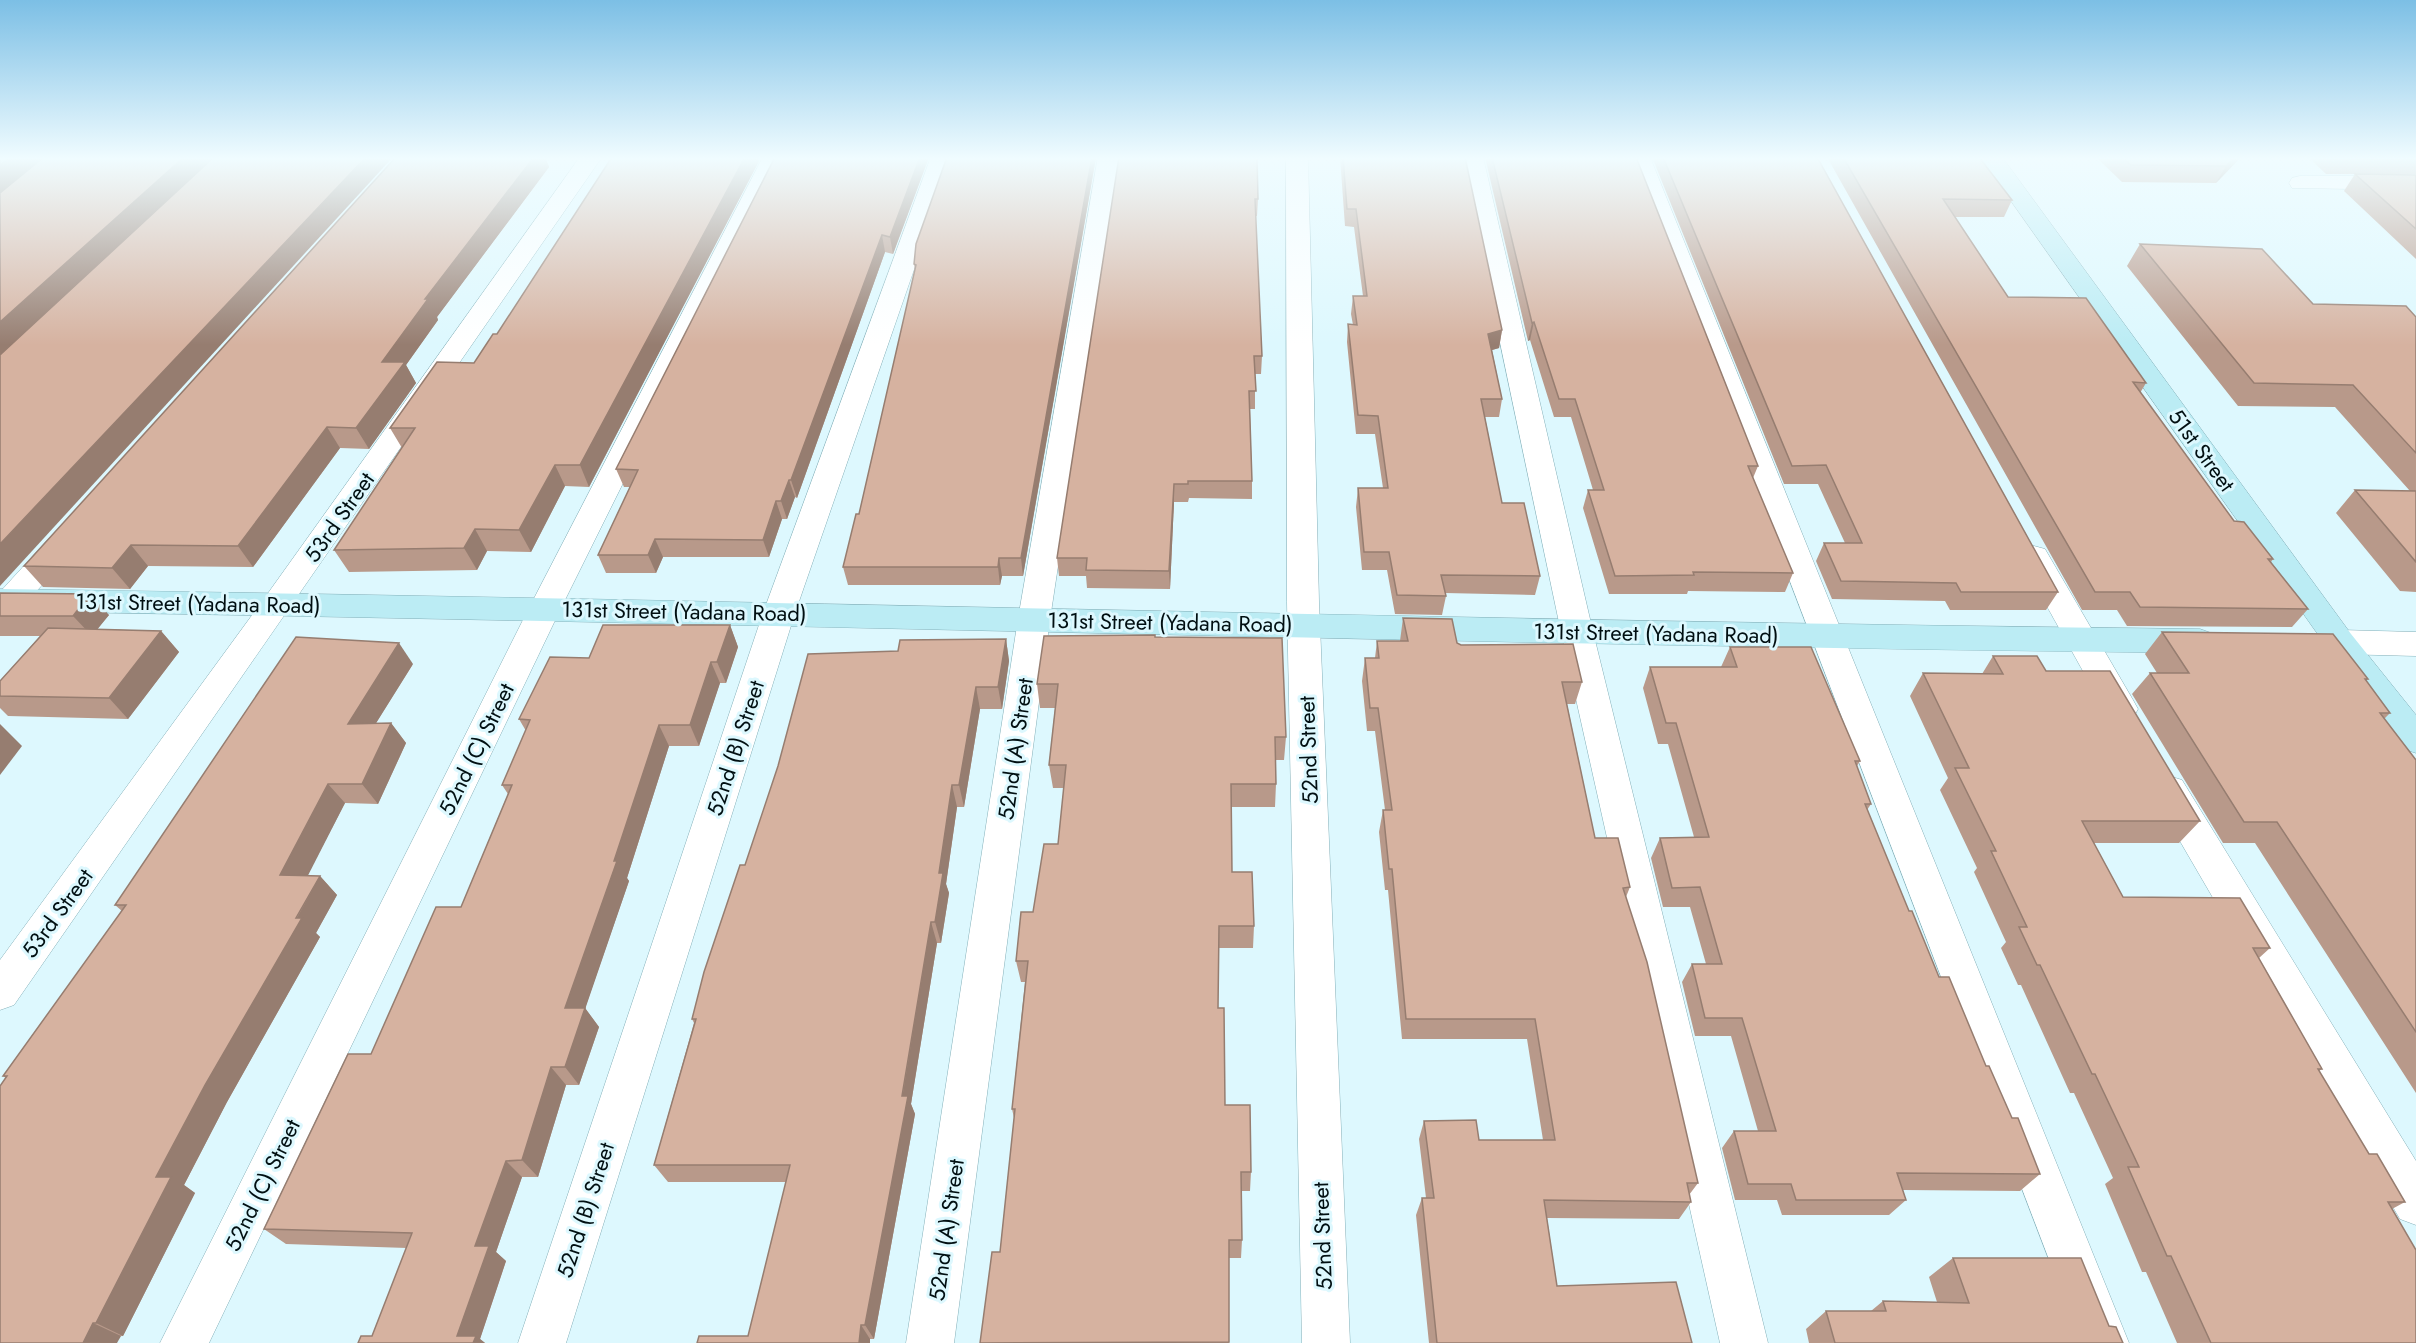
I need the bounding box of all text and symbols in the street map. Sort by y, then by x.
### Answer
street label: 51st Street [2161,402,2243,499]
street label: 53rd Street [296,465,382,569]
street label: 131st Street (Yadana Road) [75,585,321,621]
street label: 131st Street (Yadana Road) [561,593,807,629]
street label: 131st Street (Yadana Road) [1047,604,1293,640]
street label: 131st Street (Yadana Road) [1533,615,1779,651]
street label: 52nd (A) Street [989,675,1041,822]
street label: 52nd (B) Street [698,676,772,820]
street label: 52nd (C) Street [430,677,522,820]
street label: 52nd Street [1290,695,1326,805]
street label: 53rd Street [14,861,101,964]
street label: 52nd (C) Street [216,1113,308,1256]
street label: 52nd (B) Street [548,1138,622,1282]
street label: 52nd (A) Street [920,1156,972,1303]
street label: 52nd Street [1304,1181,1340,1291]

